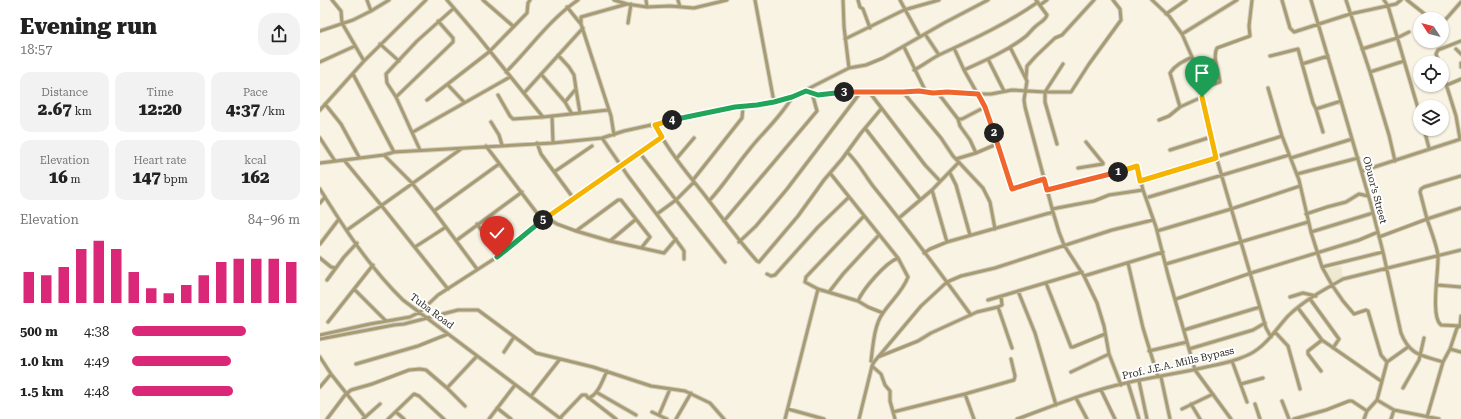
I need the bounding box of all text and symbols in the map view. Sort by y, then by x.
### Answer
north arrow [1413,12,1449,48]
map controls [1413,12,1449,136]
button: share [258,13,300,55]
text: Evening run [20,14,157,39]
text: 18:57 [20,42,52,57]
pin [1185,56,1219,97]
button: locate [1413,56,1449,92]
icon: arrive [1191,62,1213,84]
pin: 3 [834,82,854,102]
text: 3 [841,85,847,98]
text: Distance [41,86,88,99]
text: Time [147,86,173,99]
text: Pace [243,86,268,99]
text: 2.67 [38,99,72,119]
text: 12:20 [138,99,182,119]
text: 4:37 [226,99,260,119]
button: layers [1413,100,1449,136]
text: km [72,105,92,118]
text: /km [260,105,285,118]
pin: 4 [662,110,682,130]
text: 4 [669,113,675,126]
pin: 2 [984,123,1004,143]
text: 2 [991,126,997,139]
text: Elevation [40,154,90,167]
text: Heart rate [134,154,186,167]
text: kcal [244,154,266,167]
street label: Obuor’s Street [1361,155,1389,225]
pin: 1 [1108,162,1128,182]
text: 1 [1115,165,1121,178]
text: 16 [49,167,68,187]
text: 147 [132,167,161,187]
text: 162 [241,167,270,187]
text: m [68,173,81,186]
text: bpm [161,173,188,186]
pin: 5 [533,210,553,230]
text: Elevation [20,212,79,227]
text: 84–96 m [248,212,300,227]
text: 5 [540,213,546,226]
pin [480,216,514,257]
icon: check [486,222,508,244]
street label: Tuba Road [408,291,456,331]
text: 500 m [20,324,58,339]
text: 4:38 [84,324,109,339]
street label: Prof. J.E.A. Mills Bypass [1121,345,1235,381]
text: 1.0 km [20,354,63,369]
text: 4:49 [84,354,109,369]
text: 1.5 km [20,384,63,399]
text: 4:48 [84,384,109,399]

